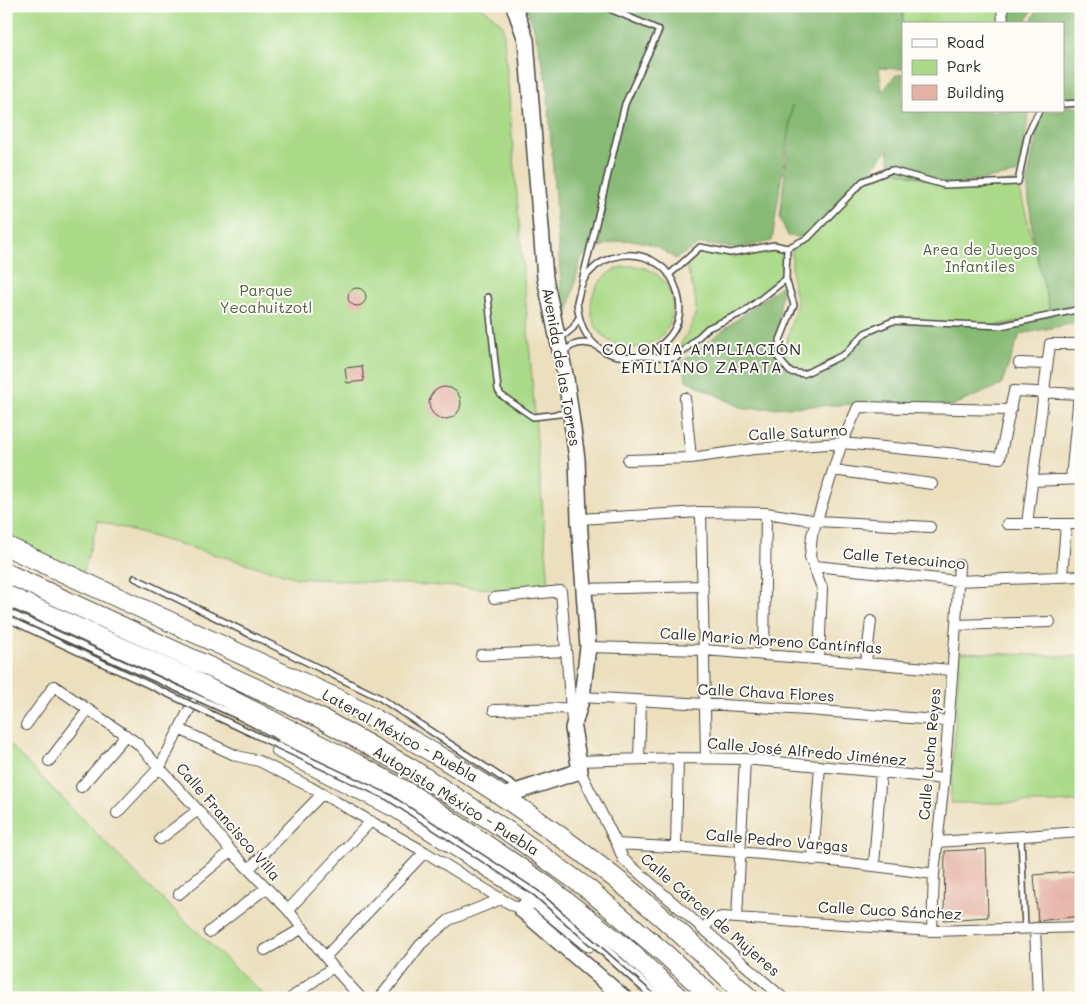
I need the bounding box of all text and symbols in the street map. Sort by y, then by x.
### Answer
legend [902,22,1064,112]
text: Road [947,32,984,52]
text: Park [947,56,981,76]
text: Building [947,82,1004,102]
park label: Area de Juegos Infantiles [922,239,1038,276]
park label: Parque Yecahuitzotl [220,280,312,317]
street label: Avenida de las Torres [538,286,586,448]
district label: COLONIA AMPLIACIÓN EMILIANO ZAPATA [602,338,802,377]
street label: Calle Saturno [748,419,848,445]
street label: Calle Tetecuinco [842,543,966,573]
street label: Calle Mario Moreno Cantínflas [659,622,883,658]
street label: Calle Chava Flores [697,678,835,706]
street label: Lateral México - Puebla [319,684,482,786]
street label: Calle Lucha Reyes [913,687,945,821]
street label: Calle José Alfredo Jiménez [707,732,908,770]
street label: Autopista México - Puebla [370,741,543,860]
street label: Calle Francisco Villa [172,758,285,884]
street label: Calle Pedro Vargas [705,824,849,856]
street label: Calle Cárcel de Mujeres [637,848,784,980]
street label: Calle Cuco Sánchez [818,896,963,924]

